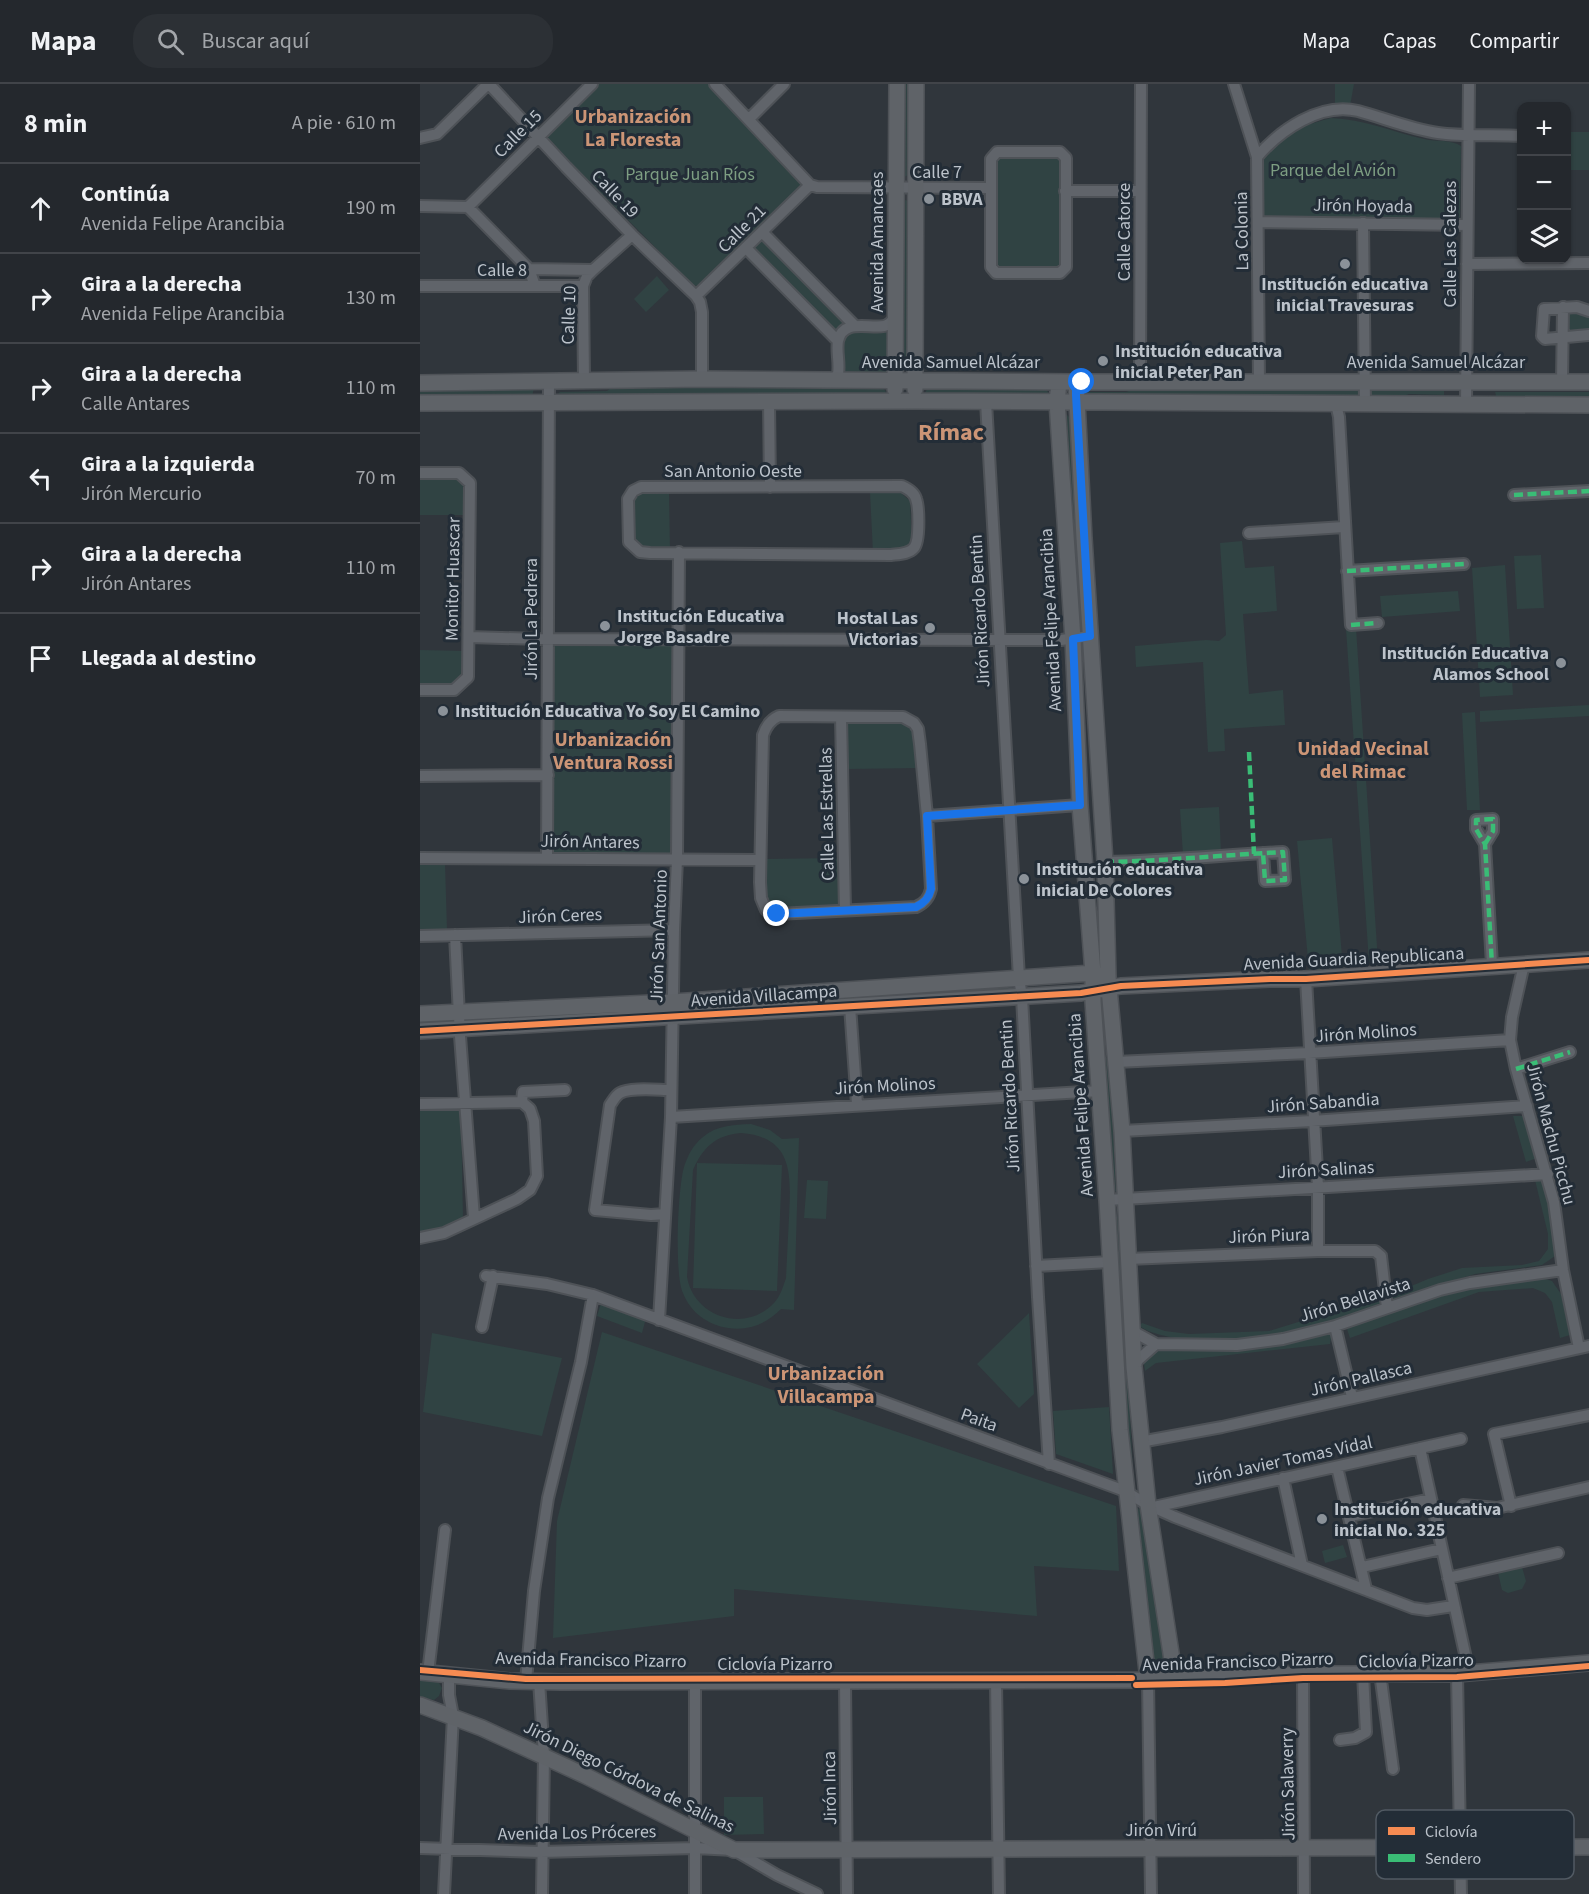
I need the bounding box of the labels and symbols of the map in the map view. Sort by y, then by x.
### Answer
district label: Urbanización La Floresta [575,103,691,154]
street label: Calle 15 [488,104,548,164]
park label: Parque del Avión [1270,158,1396,183]
street label: Calle 7 [912,160,962,185]
park label: Parque Juan Ríos [625,162,755,187]
street label: Calle 19 [586,164,645,224]
street label: Avenida Amancaes [865,171,890,313]
street label: Calle Las Calezas [1438,181,1463,307]
street label: Calle Catorce [1112,183,1137,281]
place label: BBVA [941,187,983,212]
street label: La Colonia [1229,191,1255,271]
marker: BBVA [922,192,936,206]
street label: Jirón Hoyada [1313,193,1413,219]
street label: Calle 21 [712,199,772,259]
marker: Institución educativa inicial Travesuras [1338,257,1352,271]
street label: Calle 8 [477,258,527,283]
place label: Institución educativa inicial Travesuras [1261,272,1429,318]
street label: Calle 10 [555,285,583,345]
place label: Institución educativa inicial Peter Pan [1115,339,1282,385]
street label: Avenida Samuel Alcázar [862,350,1041,375]
street label: Avenida Samuel Alcázar [1347,350,1526,375]
marker: Institución educativa inicial Peter Pan [1096,354,1110,368]
route start [1068,368,1094,394]
district label: Rímac [918,415,984,450]
street label: San Antonio Oeste [664,459,802,484]
street label: Monitor Huascar [439,516,467,641]
street label: Avenida Felipe Arancibia [1034,528,1068,712]
street label: Jirón Ricardo Bentin [964,534,996,688]
street label: Jirón La Pedrera [519,558,544,680]
place label: Institución Educativa Jorge Basadre [617,604,785,650]
place label: Hostal Las Victorias [837,606,918,652]
marker: Institución Educativa Jorge Basadre [598,619,612,633]
marker: Hostal Las Victorias [923,621,937,635]
place label: Institución Educativa Alamos School [1381,641,1549,687]
marker: Institución Educativa Alamos School [1554,656,1568,670]
place label: Institución Educativa Yo Soy El Camino [455,699,760,724]
marker: Institución Educativa Yo Soy El Camino [436,704,450,718]
district label: Urbanización Ventura Rossi [552,726,673,777]
district label: Unidad Vecinal del Rimac [1297,735,1429,786]
street label: Calle Las Estrellas [813,747,841,881]
street label: Jirón Antares [540,829,640,855]
place label: Institución educativa inicial De Colores [1036,857,1203,903]
street label: Jirón San Antonio [644,869,674,1003]
marker: Institución educativa inicial De Colores [1017,872,1031,886]
route end [763,900,789,926]
street label: Jirón Ceres [518,902,602,930]
street label: Avenida Guardia Republicana [1243,941,1465,977]
street label: Avenida Villacampa [690,978,838,1014]
street label: Avenida Felipe Arancibia [1062,1013,1100,1197]
street label: Jirón Molinos [1315,1017,1417,1049]
street label: Jirón Ricardo Bentin [994,1019,1026,1173]
street label: Jirón Machu Picchu [1520,1060,1582,1208]
street label: Jirón Molinos [834,1071,936,1101]
street label: Jirón Sabandia [1266,1087,1380,1119]
street label: Jirón Salinas [1277,1155,1375,1185]
street label: Jirón Piura [1228,1222,1310,1250]
street label: Jirón Bellavista [1296,1271,1414,1329]
street label: Jirón Pallasca [1308,1355,1414,1403]
district label: Urbanización Villacampa [768,1360,884,1411]
street label: Paita [957,1402,1001,1438]
street label: Jirón Javier Tomas Vidal [1191,1430,1375,1492]
place label: Institución educativa inicial No. 325 [1334,1497,1501,1543]
marker: Institución educativa inicial No. 325 [1315,1512,1329,1526]
street label: Avenida Francisco Pizarro [495,1646,687,1674]
street label: Avenida Francisco Pizarro [1142,1646,1334,1678]
street label: Ciclovía Pizarro [1358,1647,1474,1675]
street label: Ciclovía Pizarro [717,1652,833,1677]
street label: Jirón Diego Córdova de Salinas [519,1715,739,1839]
street label: Jirón Salaverry [1275,1727,1301,1841]
street label: Jirón Inca [817,1751,843,1825]
legend [1376,1810,1574,1879]
street label: Jirón Virú [1125,1818,1197,1843]
street label: Avenida Los Próceres [498,1819,656,1847]
text: Ciclovía [1425,1821,1478,1843]
text: Sendero [1425,1848,1481,1870]

